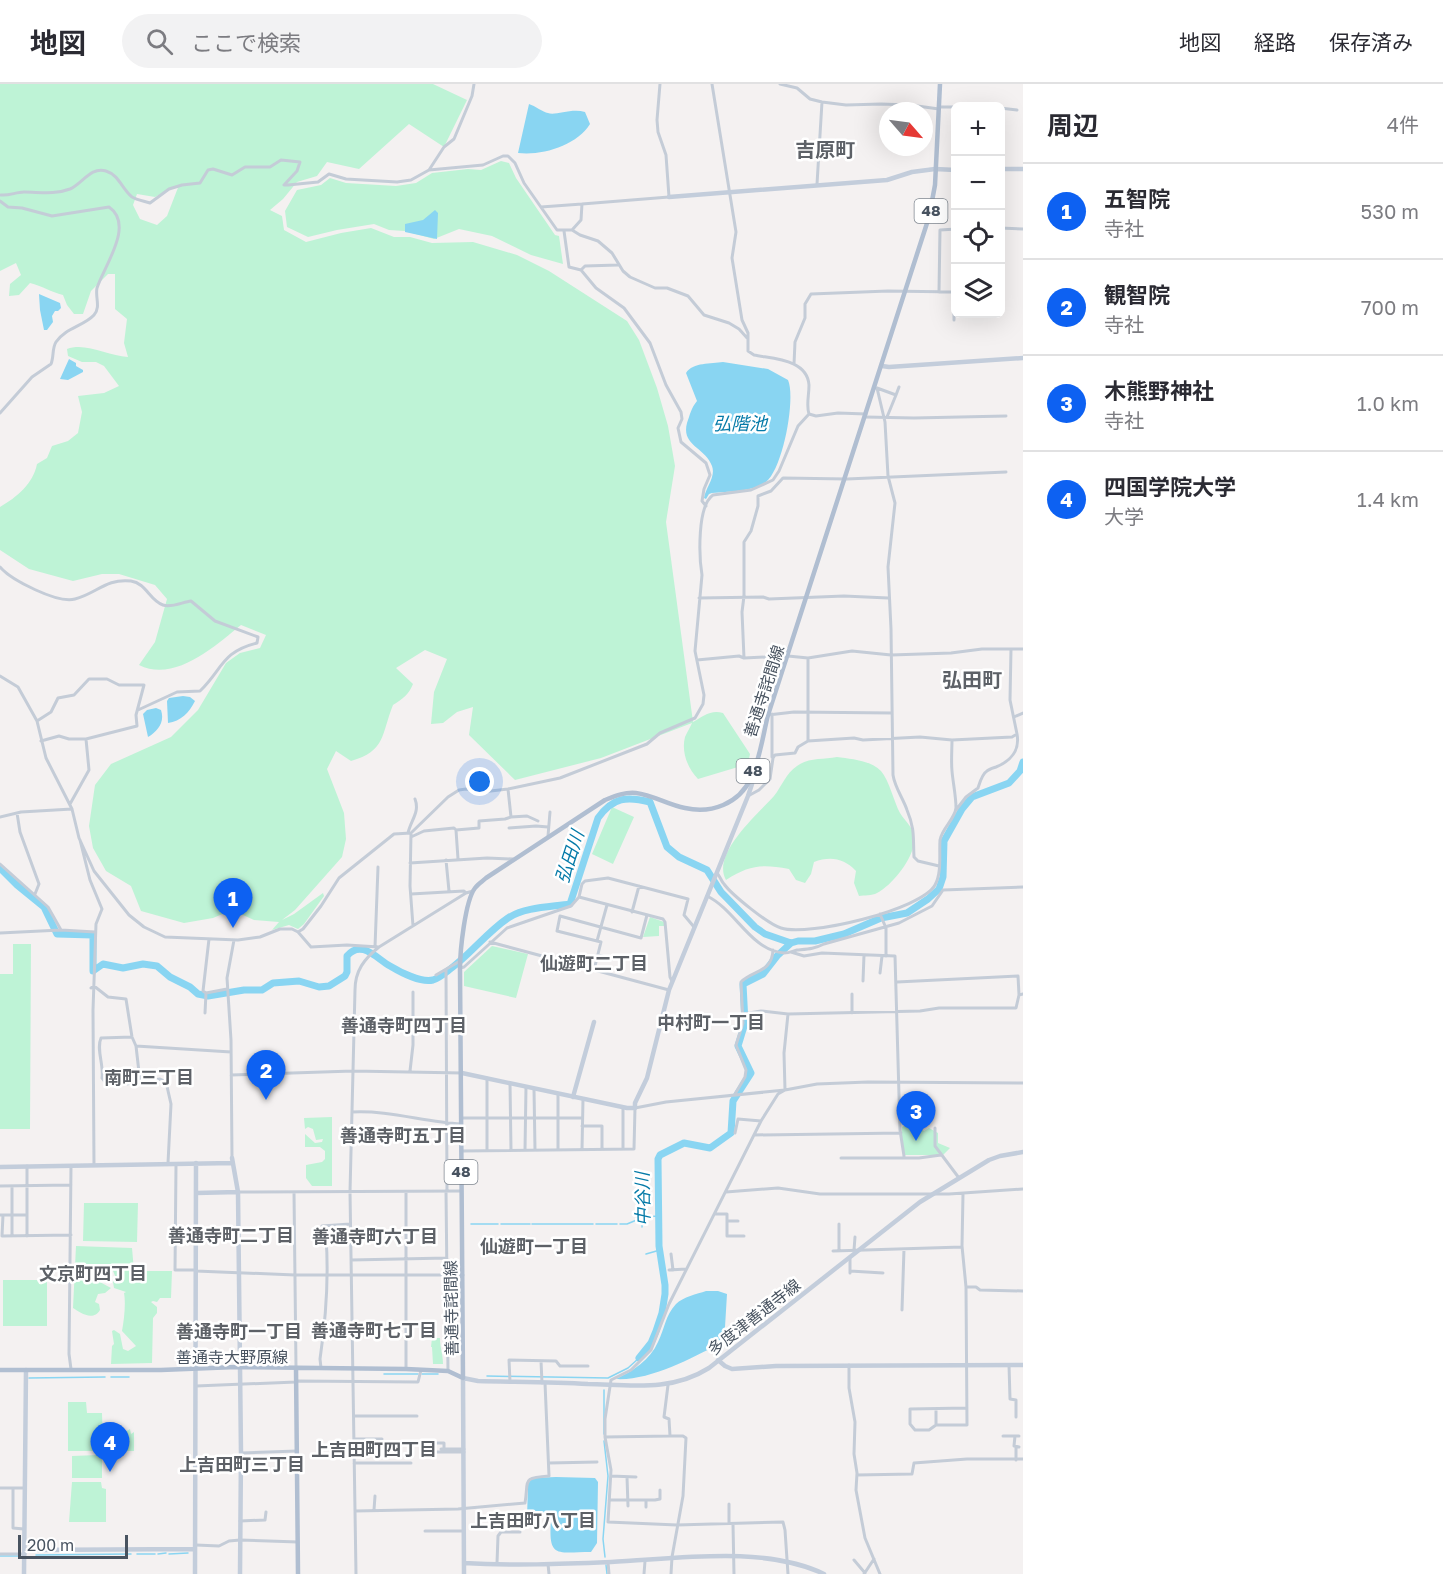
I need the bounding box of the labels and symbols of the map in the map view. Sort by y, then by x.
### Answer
north arrow [879,102,933,156]
district label: 吉原町 [795,137,855,161]
road number: 48 [914,199,948,223]
water label: 弘階池 [713,412,769,434]
street label: 善通寺詫間線 [740,642,788,740]
district label: 弘田町 [942,667,1002,691]
road number: 48 [736,759,770,783]
your location [465,767,494,796]
water label: 弘田川 [550,826,588,886]
pin: 1 [214,878,252,928]
district label: 仙遊町二丁目 [540,952,648,974]
district label: 中村町一丁目 [657,1011,765,1033]
district label: 善通寺町四丁目 [341,1014,467,1036]
pin: 2 [246,1050,286,1100]
district label: 南町三丁目 [104,1066,194,1088]
pin: 3 [896,1092,936,1141]
district label: 善通寺町五丁目 [340,1124,466,1146]
road number: 48 [444,1160,478,1184]
water label: 中谷川 [630,1170,653,1226]
district label: 善通寺町二丁目 [168,1224,294,1246]
district label: 善通寺町六丁目 [312,1225,438,1247]
district label: 仙遊町一丁目 [480,1235,588,1257]
street label: 善通寺詫間線 [440,1260,462,1356]
district label: 文京町四丁目 [39,1262,147,1284]
street label: 多度津善通寺線 [704,1275,804,1359]
district label: 善通寺町七丁目 [311,1319,437,1341]
district label: 善通寺町一丁目 [176,1320,302,1342]
street label: 善通寺大野原線 [176,1347,288,1367]
pin: 4 [90,1422,130,1472]
district label: 上吉田町四丁目 [311,1438,437,1460]
district label: 上吉田町三丁目 [179,1453,305,1475]
district label: 上吉田町八丁目 [470,1509,596,1531]
scale bar [18,1532,128,1560]

